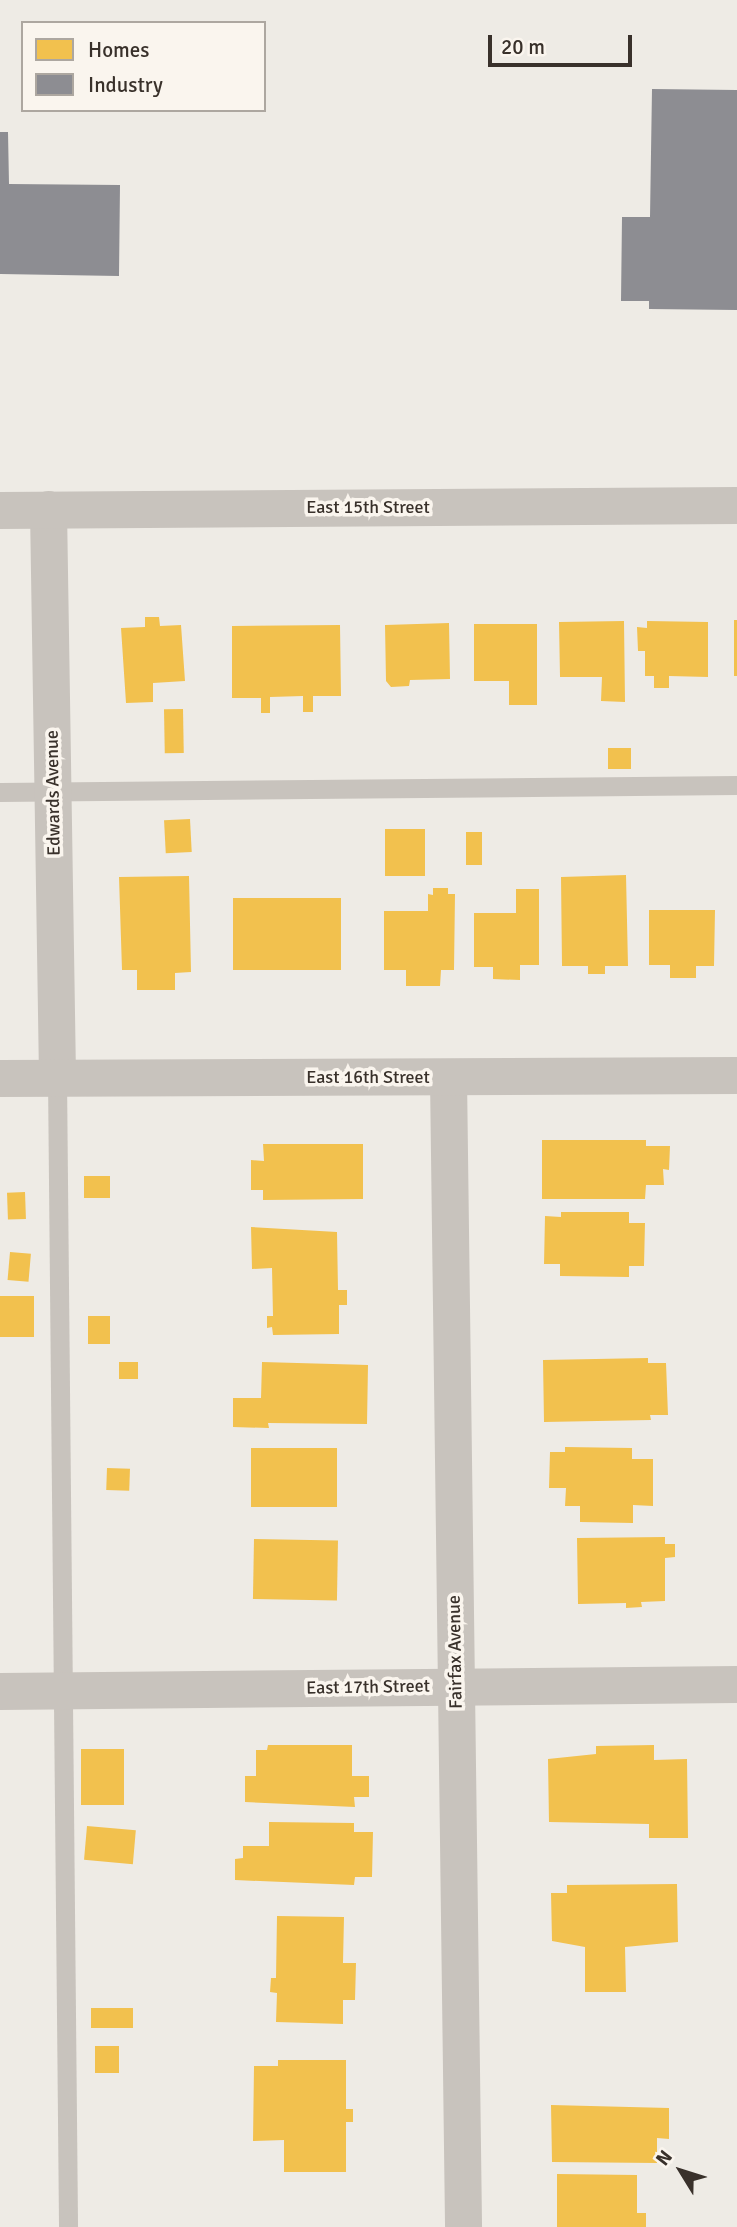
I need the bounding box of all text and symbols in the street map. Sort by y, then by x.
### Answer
legend [21,21,266,112]
scale bar [492,21,636,65]
text: 20 m [501,34,545,60]
text: Homes [88,37,150,63]
text: Industry [88,72,163,98]
street label: East 15th Street [306,496,430,518]
street label: Edwards Avenue [41,730,65,856]
street label: East 16th Street [306,1066,430,1088]
street label: Fairfax Avenue [443,1595,467,1709]
street label: East 17th Street [306,1675,430,1699]
north arrow [646,2136,716,2206]
text: N [651,2145,678,2171]

